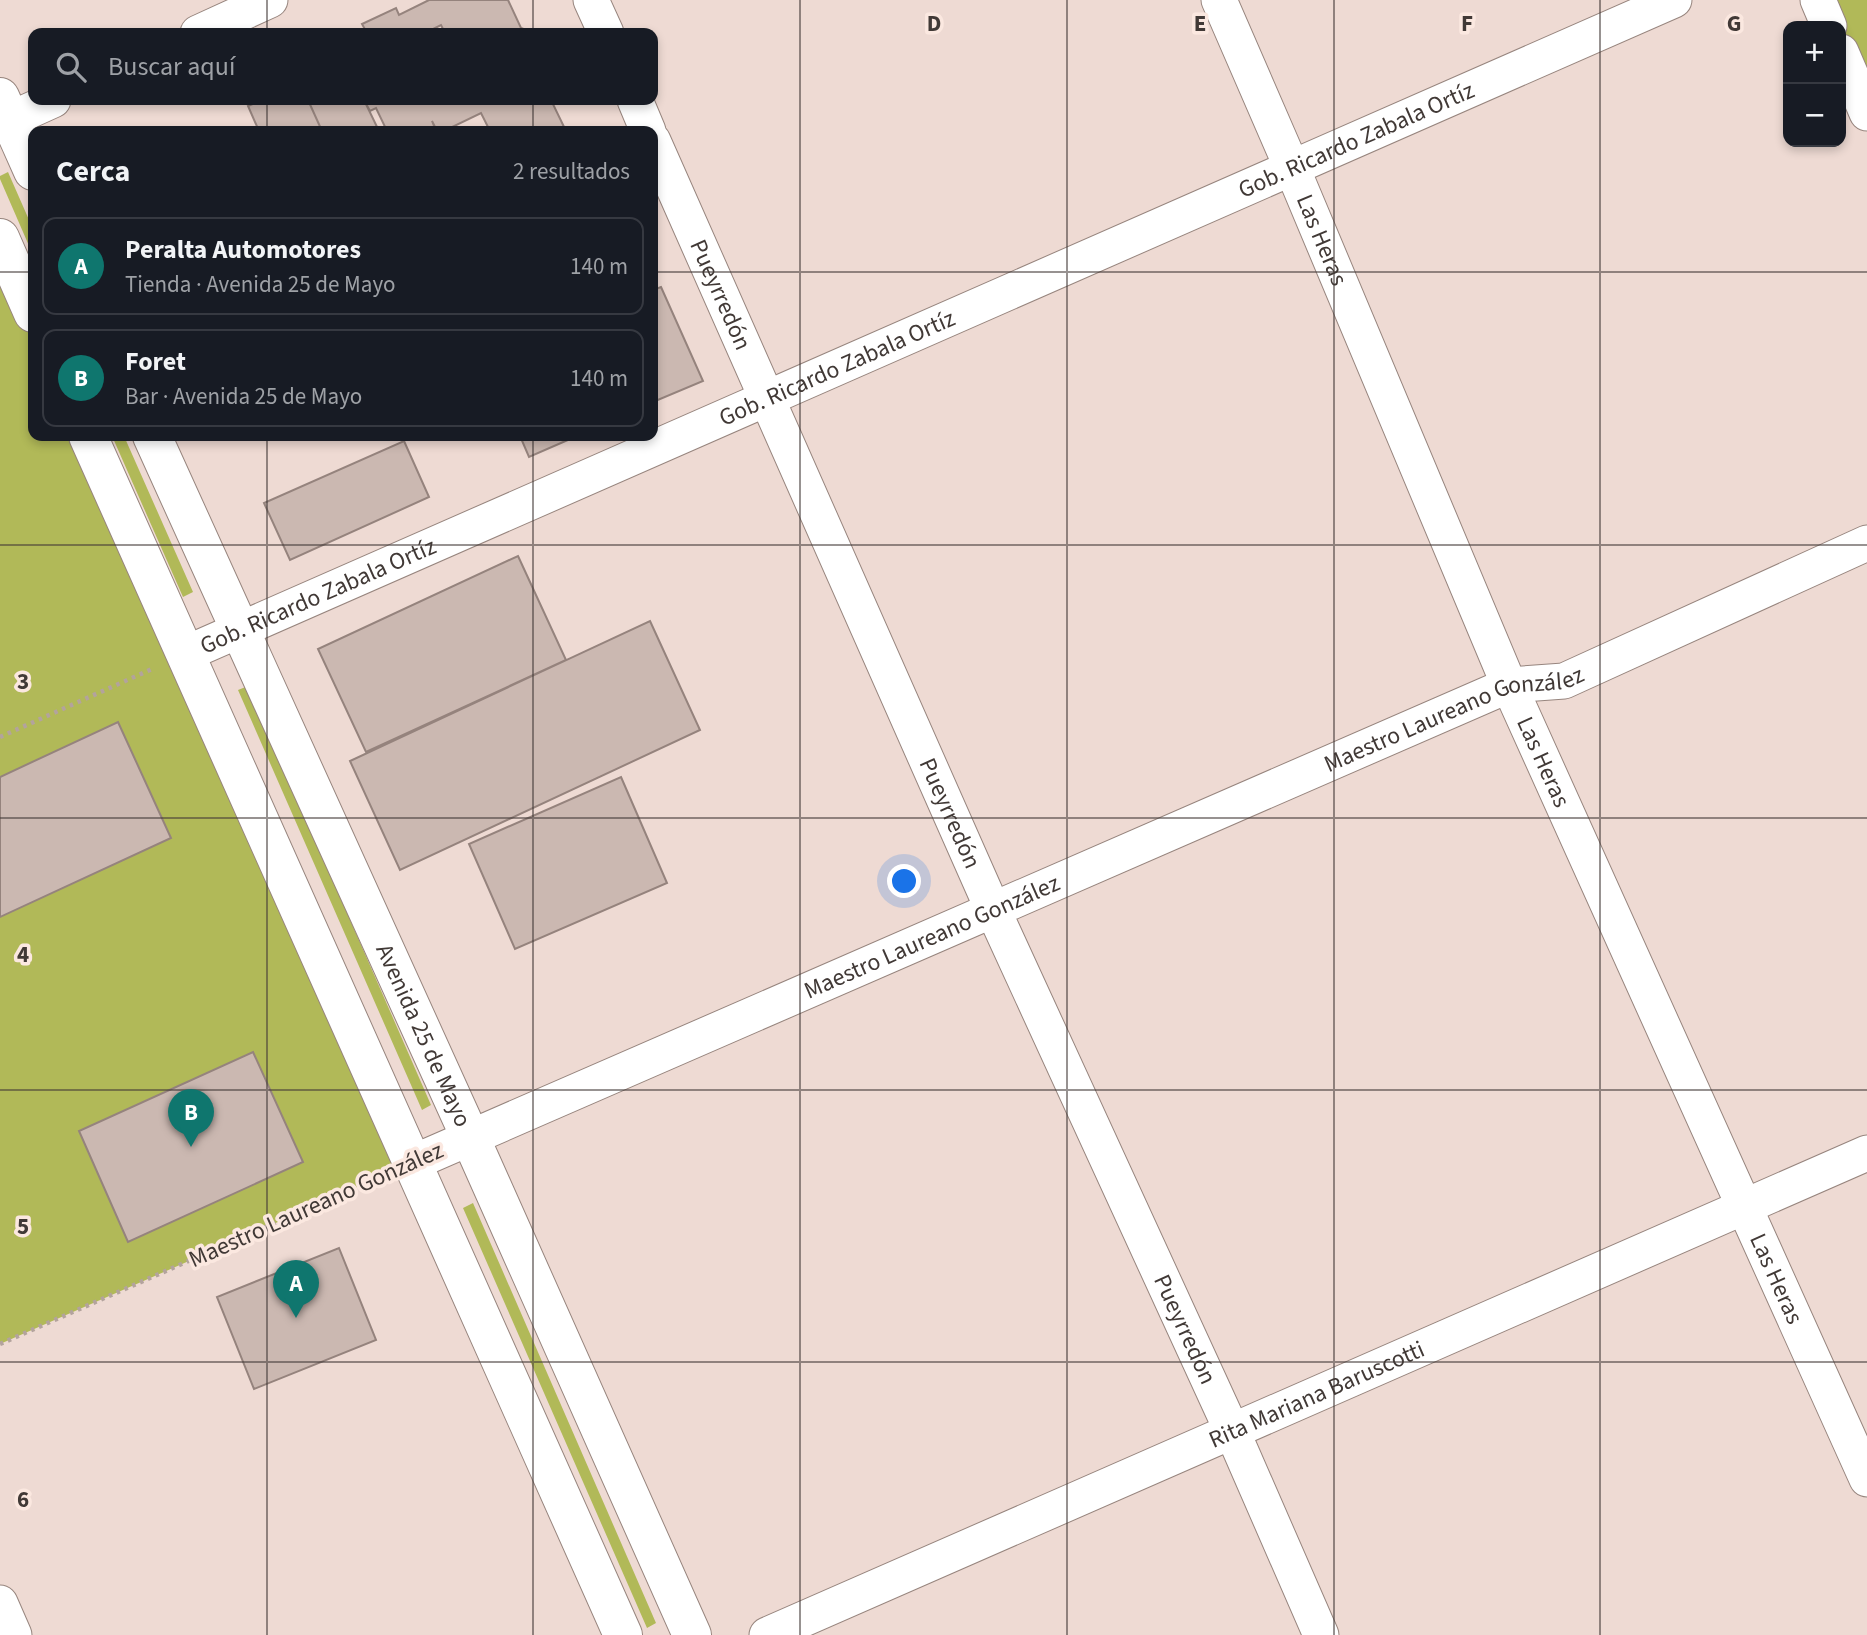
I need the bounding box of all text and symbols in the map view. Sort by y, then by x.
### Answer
text: D [927,7,941,40]
text: E [1194,7,1206,40]
text: F [1461,7,1473,40]
text: G [1727,7,1741,40]
map controls [1783,21,1846,147]
button: + [1783,21,1846,84]
search box [28,28,658,105]
icon: search [52,48,90,86]
text: Buscar aquí [108,48,235,85]
street label: Gob. Ricardo Zabala Ortíz [1232,72,1480,207]
button: − [1783,84,1846,147]
text: Cerca [56,150,130,193]
text: 2 resultados [513,155,630,188]
street label: Las Heras [1287,189,1357,291]
text: Peralta Automotores [125,231,361,268]
street label: Pueyrredón [681,234,761,356]
text: A [74,250,88,283]
text: 140 m [570,250,628,283]
text: Tienda · Avenida 25 de Mayo [125,268,396,301]
street label: Gob. Ricardo Zabala Ortíz [713,300,960,435]
text: Foret [125,343,186,380]
text: B [74,362,88,395]
text: 140 m [570,362,628,395]
text: Bar · Avenida 25 de Mayo [125,380,362,413]
street label: Gob. Ricardo Zabala Ortíz [194,528,441,663]
street label: Maestro Laureano González [1318,657,1590,781]
text: 3 [17,665,29,698]
street label: Las Heras [1508,711,1579,813]
street label: Pueyrredón [910,752,990,874]
your location [887,864,921,898]
street label: Maestro Laureano González [798,865,1065,1008]
text: 4 [17,938,29,971]
street label: Avenida 25 de Mayo [367,938,481,1132]
pin: B [168,1089,214,1147]
street label: Maestro Laureano González [183,1133,449,1277]
text: 5 [17,1210,29,1243]
street label: Las Heras [1741,1228,1812,1330]
pin: A [273,1260,319,1318]
street label: Pueyrredón [1145,1268,1226,1390]
street label: Rita Mariana Baruscotti [1203,1332,1430,1457]
text: 6 [17,1483,29,1516]

